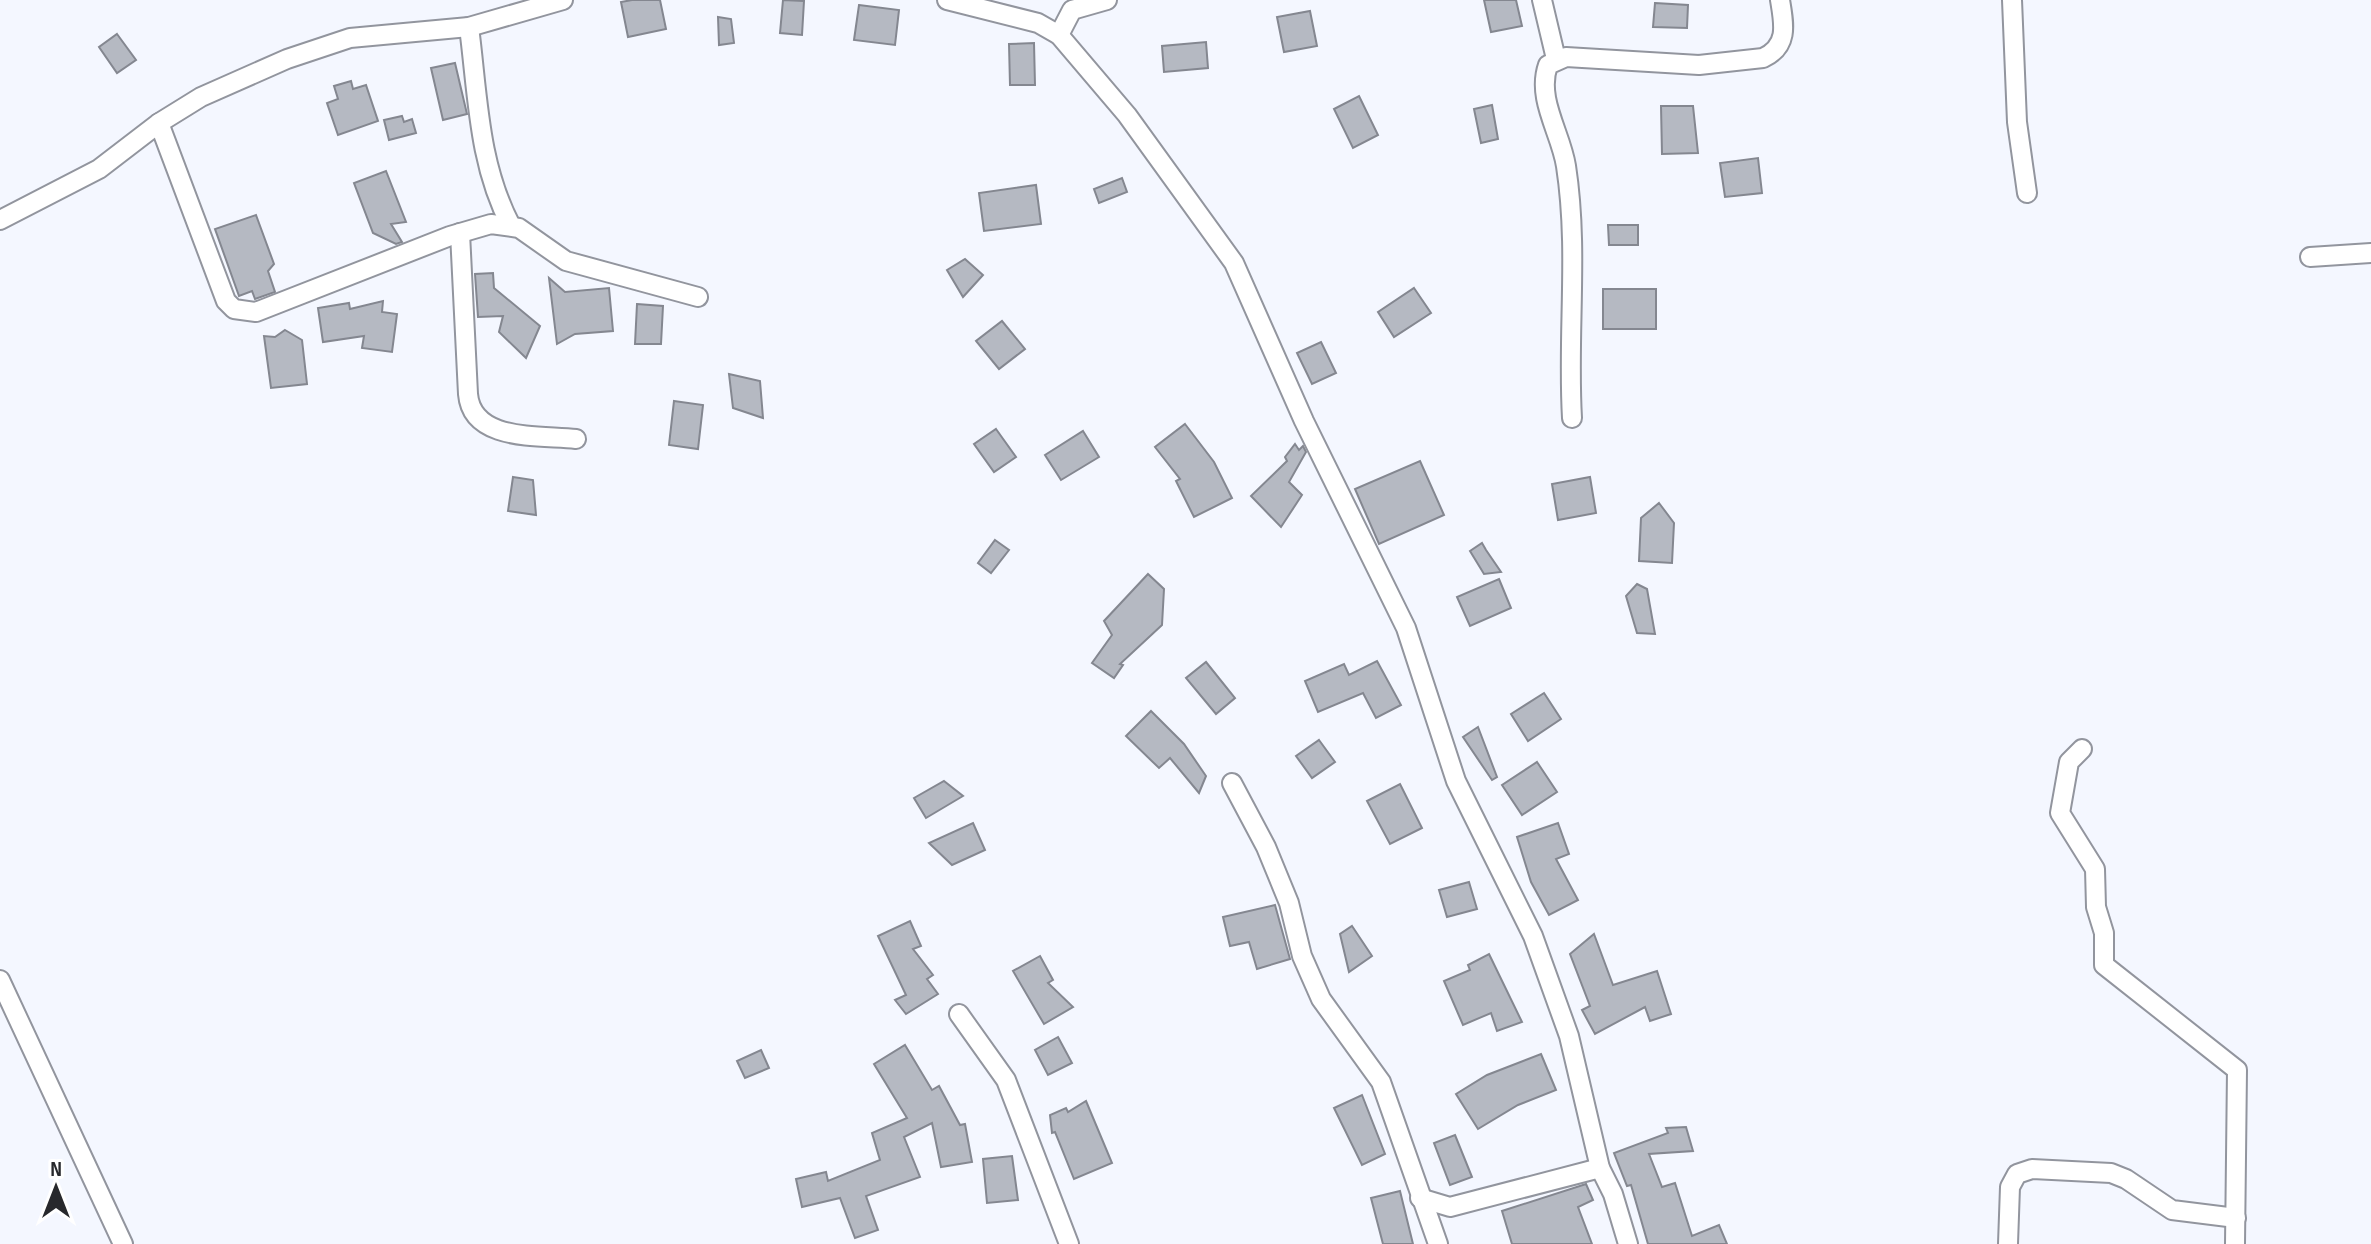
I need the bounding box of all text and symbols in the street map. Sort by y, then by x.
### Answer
north arrow [16,1148,96,1228]
text: N [50,1156,62,1183]

